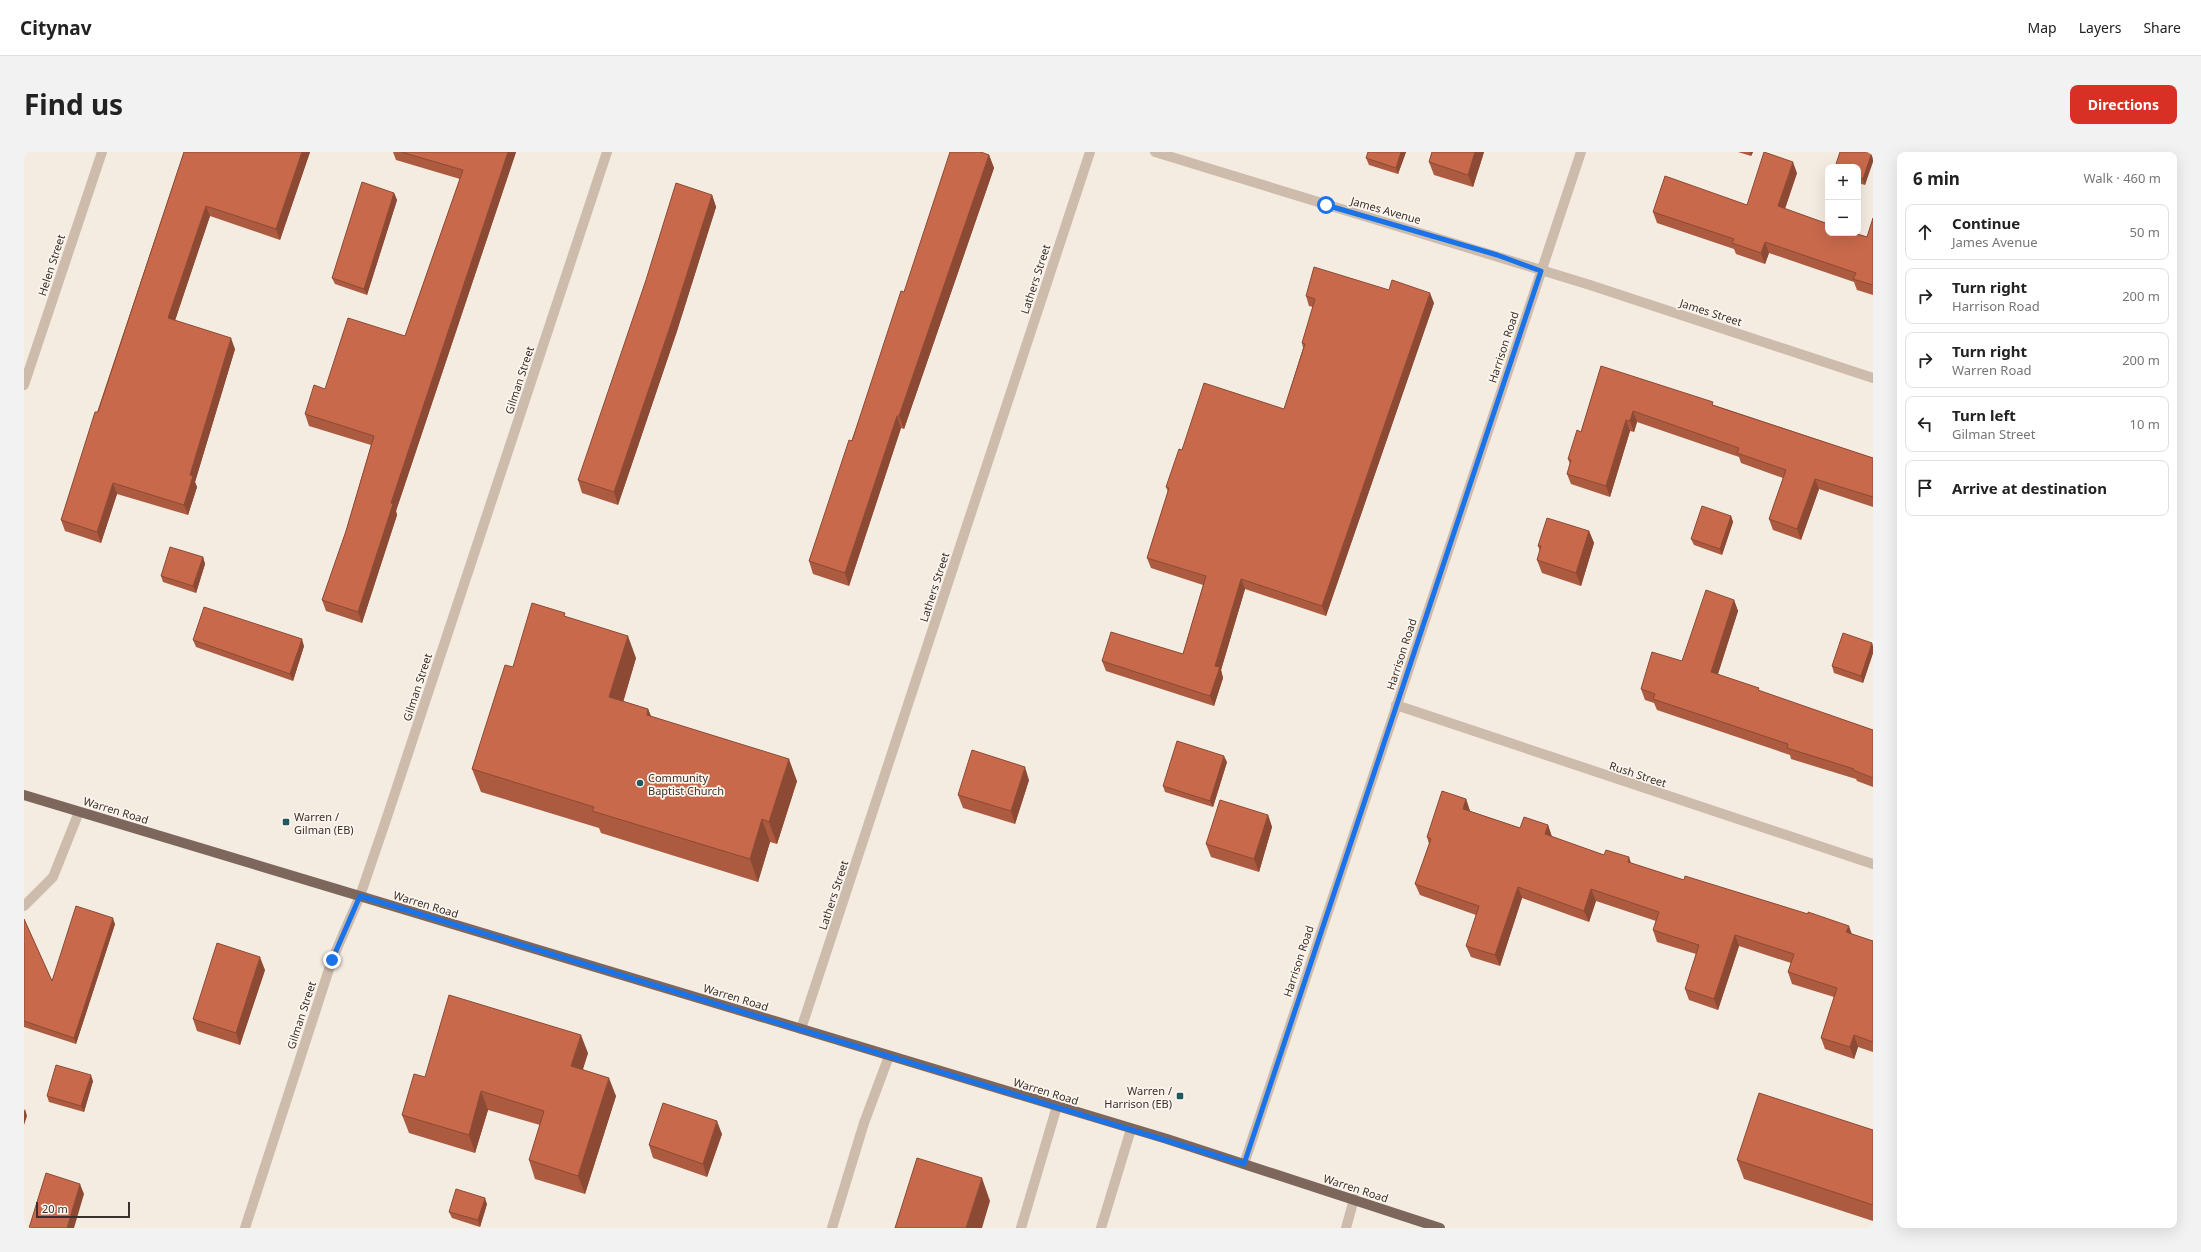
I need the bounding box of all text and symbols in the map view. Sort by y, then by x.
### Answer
text: Citynav [20,15,92,41]
text: Map [2028,18,2057,37]
text: Layers [2079,18,2121,37]
text: Share [2143,18,2181,37]
text: Find us [24,85,123,123]
button: Directions [2070,85,2177,124]
map controls [1825,164,1861,236]
button: + [1825,164,1861,200]
text: 6 min [1913,167,1960,190]
text: Walk · 460 m [2083,169,2161,187]
street label: James Avenue [1348,193,1423,227]
route start [1317,196,1335,214]
button: − [1825,200,1861,236]
text: Continue [1952,213,2020,233]
icon: ahead [1914,221,1936,243]
text: 50 m [2130,223,2160,241]
street label: Helen Street [34,232,68,298]
text: James Avenue [1952,233,2038,251]
street label: Lathers Street [1017,242,1053,316]
text: Turn right [1952,277,2027,297]
icon: right [1914,285,1936,307]
text: 200 m [2122,287,2160,305]
street label: James Street [1677,295,1744,329]
text: Harrison Road [1952,297,2040,315]
street label: Harrison Road [1484,309,1522,385]
text: Turn right [1952,341,2027,361]
street label: Gilman Street [501,344,537,416]
icon: right [1914,349,1936,371]
text: 200 m [2122,351,2160,369]
text: Warren Road [1952,361,2032,379]
text: Turn left [1952,405,2016,425]
icon: left [1914,413,1936,435]
text: 10 m [2130,415,2160,433]
text: Gilman Street [1952,425,2035,443]
icon: arrive [1914,477,1936,499]
text: Arrive at destination [1952,478,2107,498]
street label: Lathers Street [916,550,952,624]
street label: Harrison Road [1382,616,1420,692]
street label: Gilman Street [399,651,435,723]
street label: Rush Street [1607,758,1669,790]
place label: Community Baptist Church [648,770,724,798]
marker: Community Baptist Church [635,778,645,788]
street label: Warren Road [82,793,150,827]
place label: Warren / Gilman (EB) [294,809,354,837]
marker: Warren / Gilman (EB) [281,817,291,827]
street label: Lathers Street [815,858,851,932]
street label: Warren Road [392,887,460,921]
street label: Harrison Road [1279,923,1317,999]
route end [323,951,341,969]
street label: Gilman Street [283,979,319,1051]
street label: Warren Road [702,980,770,1014]
street label: Warren Road [1012,1074,1080,1108]
place label: Warren / Harrison (EB) [1104,1083,1172,1111]
marker: Warren / Harrison (EB) [1175,1091,1185,1101]
street label: Warren Road [1322,1170,1390,1206]
scale bar [36,1200,130,1219]
text: 20 m [42,1201,68,1216]

